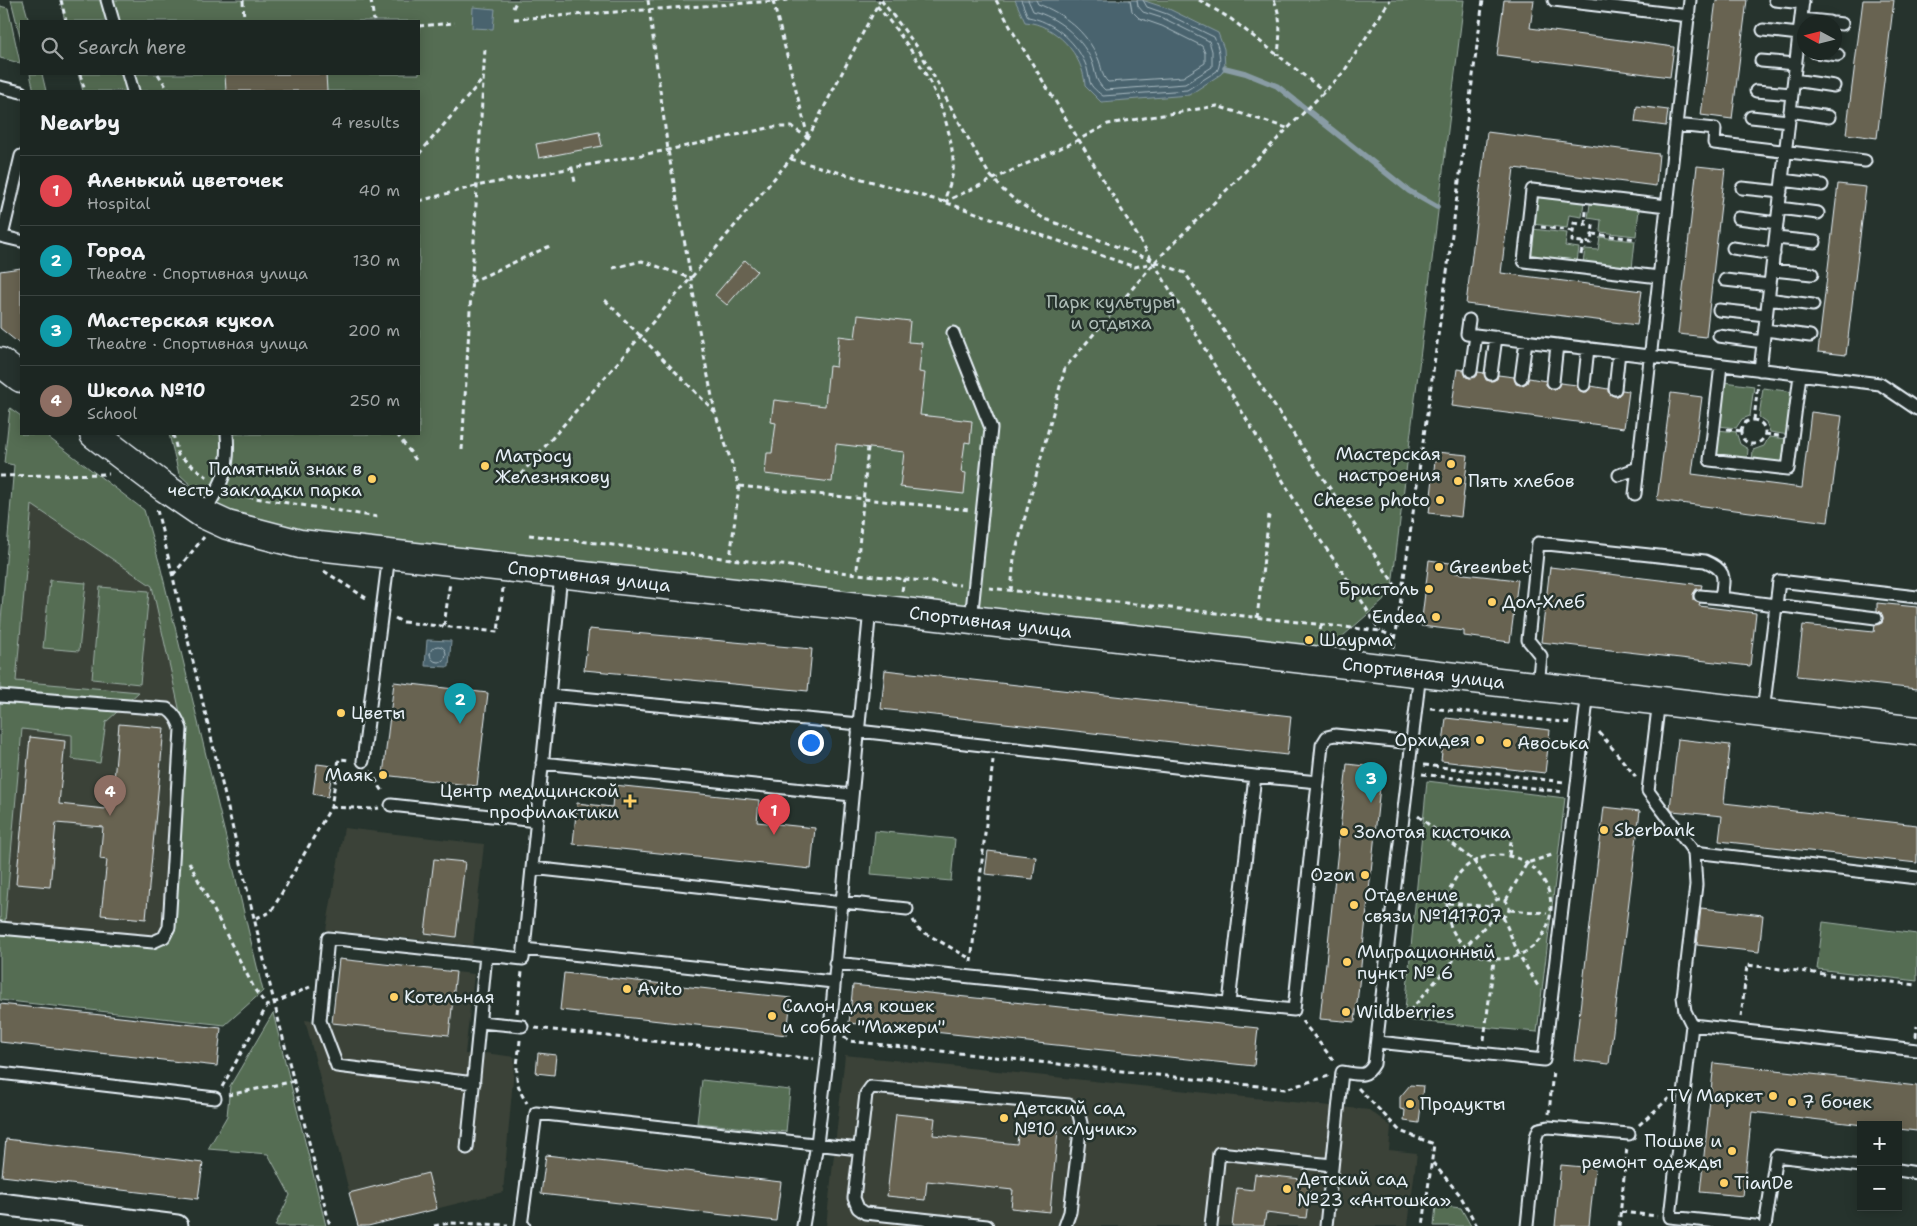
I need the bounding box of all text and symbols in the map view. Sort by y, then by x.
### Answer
north arrow [1797,15,1842,60]
search box [20,20,420,75]
icon: search [38,34,66,62]
text: Search here [78,35,187,60]
text: Nearby [40,109,120,137]
text: 4 results [331,112,400,133]
text: Аленький цветочек [87,168,284,193]
text: 1 [52,180,60,201]
text: 40 m [358,180,400,201]
text: Hospital [87,193,150,214]
text: Город [87,238,145,263]
text: 2 [50,250,62,271]
text: 130 m [353,250,400,271]
text: Theatre · Спортивная улица [87,263,308,284]
park label: Парк культуры и отдыха [1046,290,1176,335]
text: Мастерская кукол [87,308,274,333]
text: 3 [50,320,62,341]
text: 200 m [348,320,400,341]
text: Theatre · Спортивная улица [87,333,308,354]
text: Школа №10 [87,378,206,403]
text: 4 [50,390,62,411]
text: 250 m [349,390,400,411]
text: School [87,403,137,424]
place label: Мастерская настроения [1336,442,1441,487]
place label: Матросу Железнякову [495,444,610,489]
place label: Памятный знак в честь закладки парка [167,457,362,502]
marker: Мастерская настроения [1445,458,1457,470]
marker: Матросу Железнякову [479,460,491,472]
place label: Пять хлебов [1468,469,1575,493]
marker: Памятный знак в честь закладки парка [366,473,378,485]
marker: Пять хлебов [1452,475,1464,487]
place label: Cheese photo [1313,488,1430,512]
marker: Cheese photo [1434,494,1446,506]
street label: Спортивная улица [506,555,672,598]
place label: Greenbet [1449,555,1530,579]
marker: Greenbet [1433,561,1445,573]
place label: Бристоль [1339,577,1419,601]
marker: Бристоль [1423,583,1435,595]
place label: Дол-Хлеб [1502,590,1585,614]
marker: Дол-Хлеб [1486,596,1498,608]
street label: Спортивная улица [908,601,1073,644]
place label: Endea [1372,605,1426,629]
marker: Endea [1430,611,1442,623]
place label: Шаурма [1319,628,1393,652]
marker: Шаурма [1303,634,1315,646]
street label: Спортивная улица [1341,652,1506,695]
pin: 2 [444,683,476,724]
place label: Цветы [351,701,405,725]
marker: Цветы [335,707,347,719]
place label: Орхидея [1395,728,1470,752]
your location [798,730,824,756]
place label: Авоська [1517,731,1589,755]
marker: Орхидея [1474,734,1486,746]
marker: Авоська [1501,737,1513,749]
pin: 3 [1355,762,1387,803]
place label: Маяк [325,763,373,787]
marker: Маяк [377,769,389,781]
pin: 4 [94,775,126,816]
place label: Центр медицинской профилактики [440,779,619,824]
marker: Центр медицинской профилактики [623,794,637,808]
pin: 1 [758,794,790,835]
place label: Sberbank [1614,818,1695,842]
place label: Золотая кисточка [1354,820,1511,844]
marker: Sberbank [1598,824,1610,836]
marker: Золотая кисточка [1338,826,1350,838]
place label: Ozon [1310,863,1355,887]
marker: Ozon [1359,869,1371,881]
place label: Отделение связи №141707 [1364,883,1502,928]
marker: Отделение связи №141707 [1348,899,1360,911]
place label: Миграционный пункт № 6 [1357,940,1495,985]
marker: Миграционный пункт № 6 [1341,956,1353,968]
place label: Avito [637,977,682,1001]
marker: Avito [621,983,633,995]
place label: Котельная [404,985,495,1009]
marker: Котельная [388,991,400,1003]
place label: Салон для кошек и собак "Мажери" [782,994,946,1039]
place label: Wildberries [1356,1000,1455,1024]
marker: Wildberries [1340,1006,1352,1018]
marker: Салон для кошек и собак "Мажери" [766,1010,778,1022]
place label: TV Маркет [1667,1084,1764,1108]
marker: TV Маркет [1767,1090,1779,1102]
place label: 7 бочек [1802,1090,1872,1114]
place label: Продукты [1420,1092,1506,1116]
place label: Детский сад №10 «Лучик» [1014,1096,1137,1141]
marker: 7 бочек [1786,1096,1798,1108]
marker: Продукты [1404,1098,1416,1110]
marker: Детский сад №10 «Лучик» [998,1112,1010,1124]
map controls [1857,1121,1902,1211]
button: + [1857,1121,1902,1166]
place label: Пошив и ремонт одежды [1582,1129,1722,1174]
marker: Пошив и ремонт одежды [1726,1145,1738,1157]
button: − [1857,1166,1902,1211]
place label: Детский сад №23 «Антошка» [1297,1167,1451,1212]
place label: TianDe [1734,1171,1793,1195]
marker: TianDe [1718,1177,1730,1189]
marker: Детский сад №23 «Антошка» [1281,1183,1293,1195]

